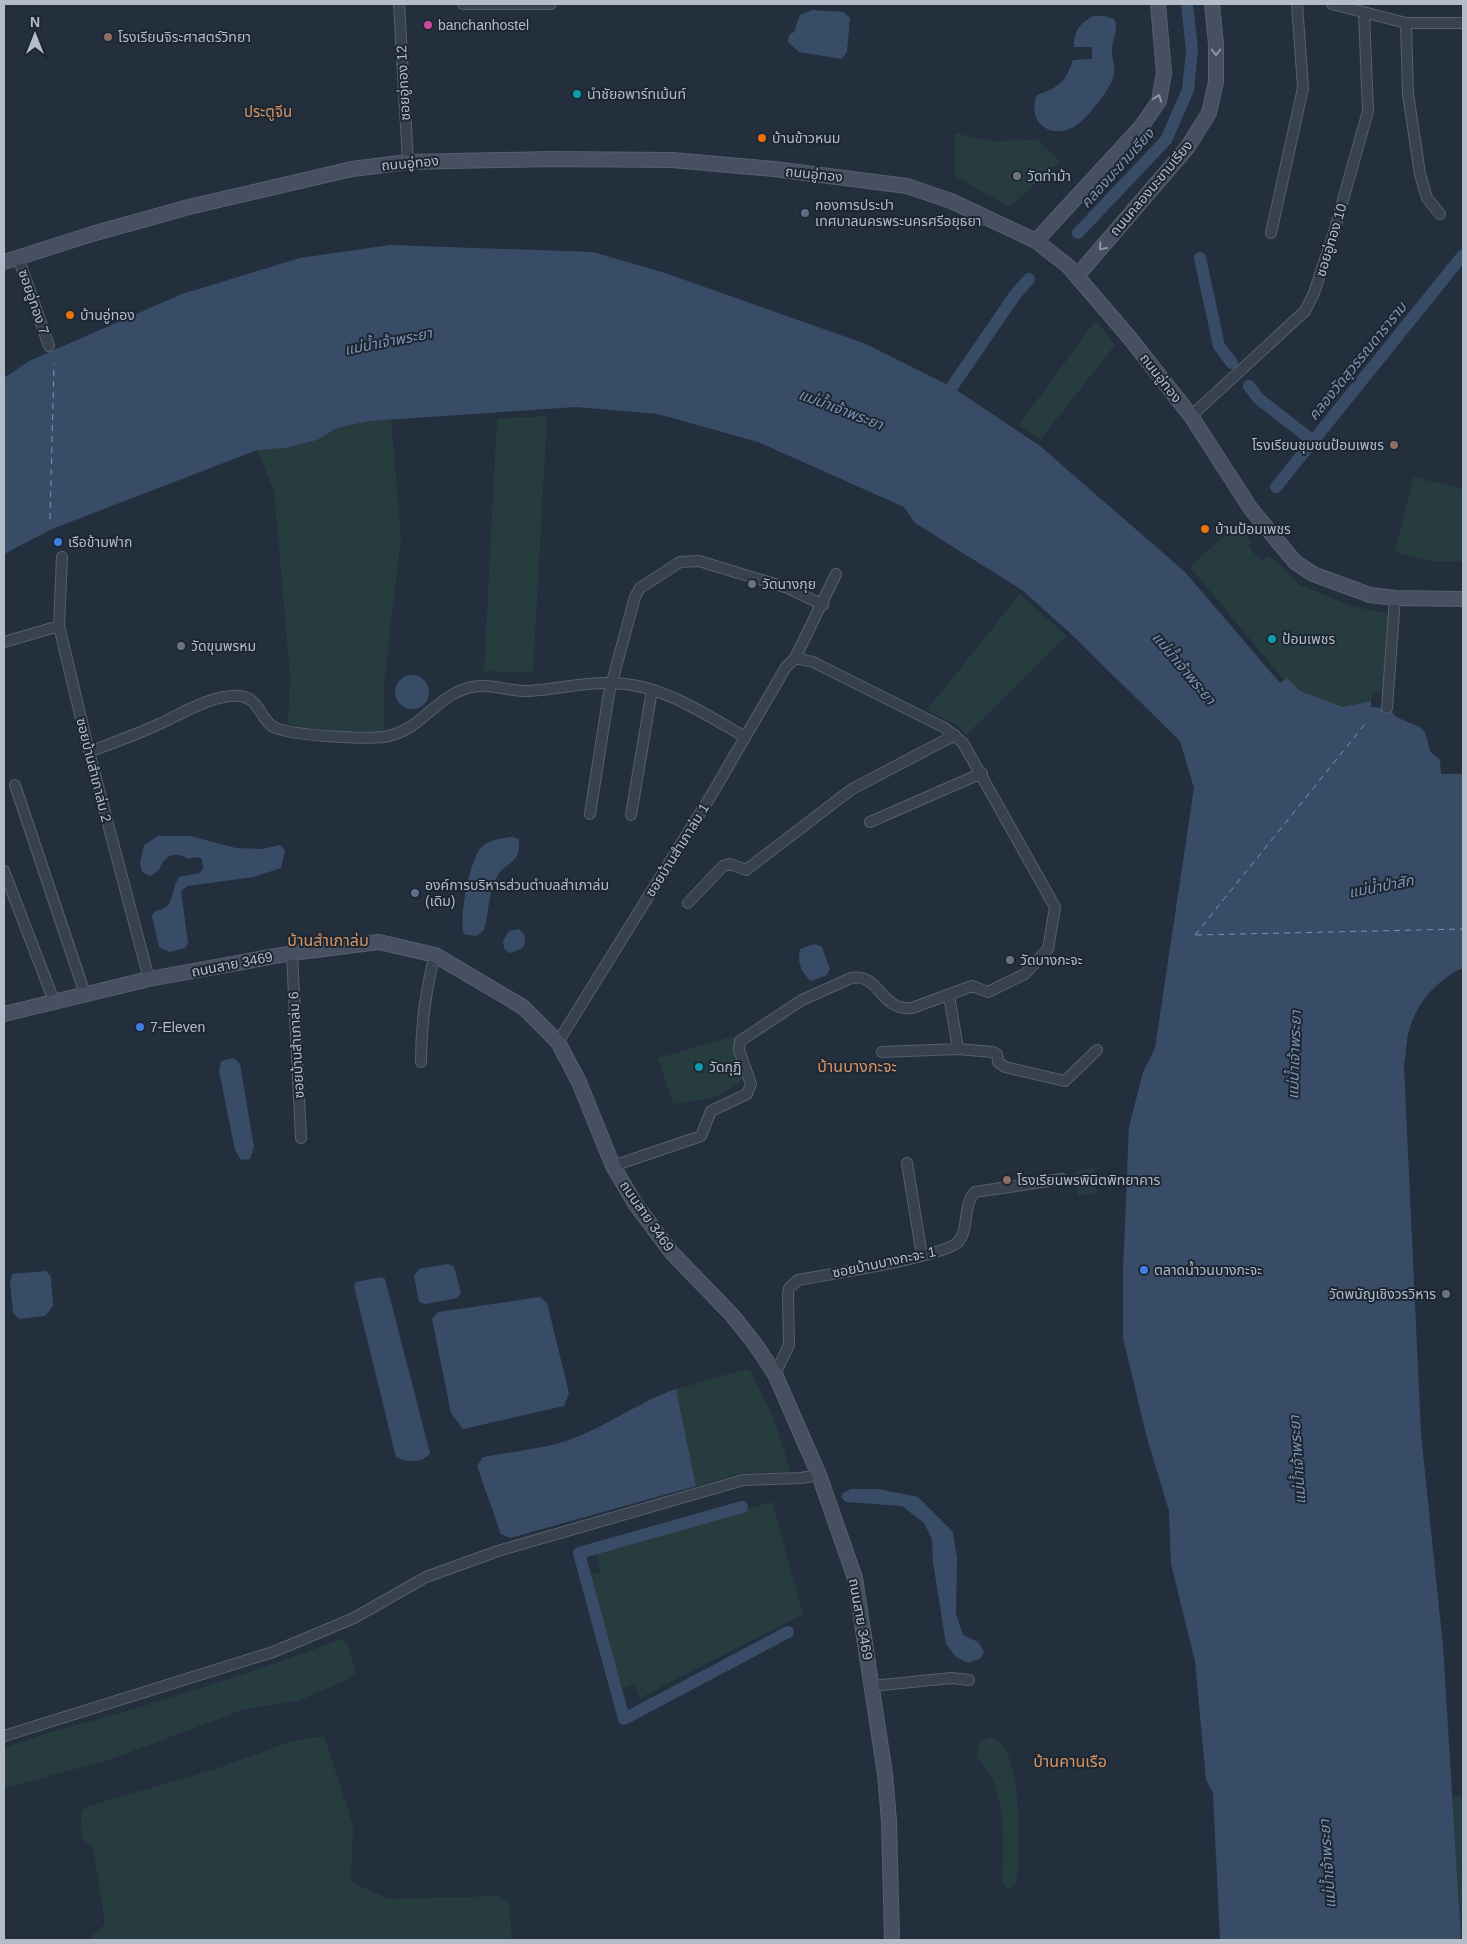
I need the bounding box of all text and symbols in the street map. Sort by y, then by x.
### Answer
north arrow [10,10,60,60]
text: N [30,14,40,30]
place label: banchanhostel [438,17,529,33]
marker: banchanhostel [422,19,434,31]
place label: โรงเรียนจิระศาสตร์วิทยา [118,29,251,45]
marker: โรงเรียนจิระศาสตร์วิทยา [102,31,114,43]
street label: ซอยอู่ทอง 12 [393,45,414,121]
one-way arrow [1211,48,1221,56]
place label: นำชัยอพาร์ทเม้นท์ [587,86,686,102]
marker: นำชัยอพาร์ทเม้นท์ [571,88,583,100]
one-way arrow [1152,95,1162,103]
district label: ประตูจีน [244,103,292,121]
water label: คลองมะขามเรียง [1077,124,1158,211]
place label: บ้านข้าวหนม [772,130,840,146]
marker: บ้านข้าวหนม [756,132,768,144]
street label: ถนนคลองมะขามเรียง [1106,137,1196,239]
street label: ถนนอู่ทอง [381,153,440,174]
street label: ถนนอู่ทอง [784,163,844,186]
place label: วัดท่าม้า [1027,168,1071,184]
marker: วัดท่าม้า [1011,170,1023,182]
place label: กองการประปา เทศบาลนครพระนครศรีอยุธยา [815,197,982,230]
street label: ซอยอู่ทอง 10 [1312,201,1351,279]
marker: กองการประปา เทศบาลนครพระนครศรีอยุธยา [799,207,811,219]
one-way arrow [1099,241,1107,250]
street label: ซอยอู่ทอง 7 [14,267,53,337]
water label: คลองวัดสุวรรณดาราราม [1304,297,1412,424]
place label: บ้านอู่ทอง [80,307,135,324]
marker: บ้านอู่ทอง [64,309,76,321]
water label: แม่น้ำเจ้าพระยา [342,322,434,358]
street label: ถนนอู่ทอง [1136,350,1185,406]
water label: แม่น้ำเจ้าพระยา [796,383,887,433]
place label: โรงเรียนชุมชนป้อมเพชร [1252,437,1384,454]
marker: โรงเรียนชุมชนป้อมเพชร [1388,439,1400,451]
place label: บ้านป้อมเพชร [1215,521,1291,537]
marker: บ้านป้อมเพชร [1199,523,1211,535]
place label: เรือข้ามฟาก [68,534,132,550]
marker: เรือข้ามฟาก [52,536,64,548]
place label: วัดนางกุย [762,576,816,593]
marker: วัดนางกุย [746,578,758,590]
water label: แม่น้ำเจ้าพระยา [1149,627,1221,708]
place label: ป้อมเพชร [1282,631,1335,647]
marker: ป้อมเพชร [1266,633,1278,645]
place label: วัดขุนพรหม [191,638,256,655]
marker: วัดขุนพรหม [175,640,187,652]
street label: ซอยบ้านสำเภาล่ม 2 [73,716,115,824]
street label: ซอยบ้านสำเภาล่ม 1 [642,800,712,900]
water label: แม่น้ำป่าสัก [1347,869,1416,901]
place label: องค์การบริหารส่วนตำบลสำเภาล่ม (เดิม) [425,877,609,909]
marker: องค์การบริหารส่วนตำบลสำเภาล่ม (เดิม) [409,887,421,899]
district label: บ้านสำเภาล่ม [287,932,369,949]
street label: ถนนสาย 3469 [190,948,274,980]
place label: วัดบางกะจะ [1020,952,1083,968]
marker: วัดบางกะจะ [1004,954,1016,966]
street label: ซอยบ้านสำเภาล่ม 6 [285,991,307,1099]
water label: แม่น้ำเจ้าพระยา [1282,1009,1304,1100]
place label: 7-Eleven [150,1019,205,1035]
marker: 7-Eleven [134,1021,146,1033]
district label: บ้านบางกะจะ [817,1058,897,1075]
place label: วัดกุฏิ [709,1059,741,1076]
marker: วัดกุฏิ [693,1061,705,1073]
place label: โรงเรียนพรพินิตพิทยาคาร [1017,1172,1161,1188]
marker: โรงเรียนพรพินิตพิทยาคาร [1001,1174,1013,1186]
street label: ถนนสาย 3469 [617,1178,677,1255]
street label: ซอยบ้านบางกะจะ 1 [831,1243,937,1281]
place label: ตลาดน้ำวนบางกะจะ [1154,1260,1262,1278]
marker: ตลาดน้ำวนบางกะจะ [1138,1264,1150,1276]
place label: วัดพนัญเชิงวรวิหาร [1329,1286,1436,1302]
marker: วัดพนัญเชิงวรวิหาร [1440,1288,1452,1300]
water label: แม่น้ำเจ้าพระยา [1283,1414,1309,1505]
street label: ถนนสาย 3469 [846,1577,876,1661]
district label: บ้านคานเรือ [1033,1753,1107,1770]
water label: แม่น้ำเจ้าพระยา [1313,1818,1339,1909]

